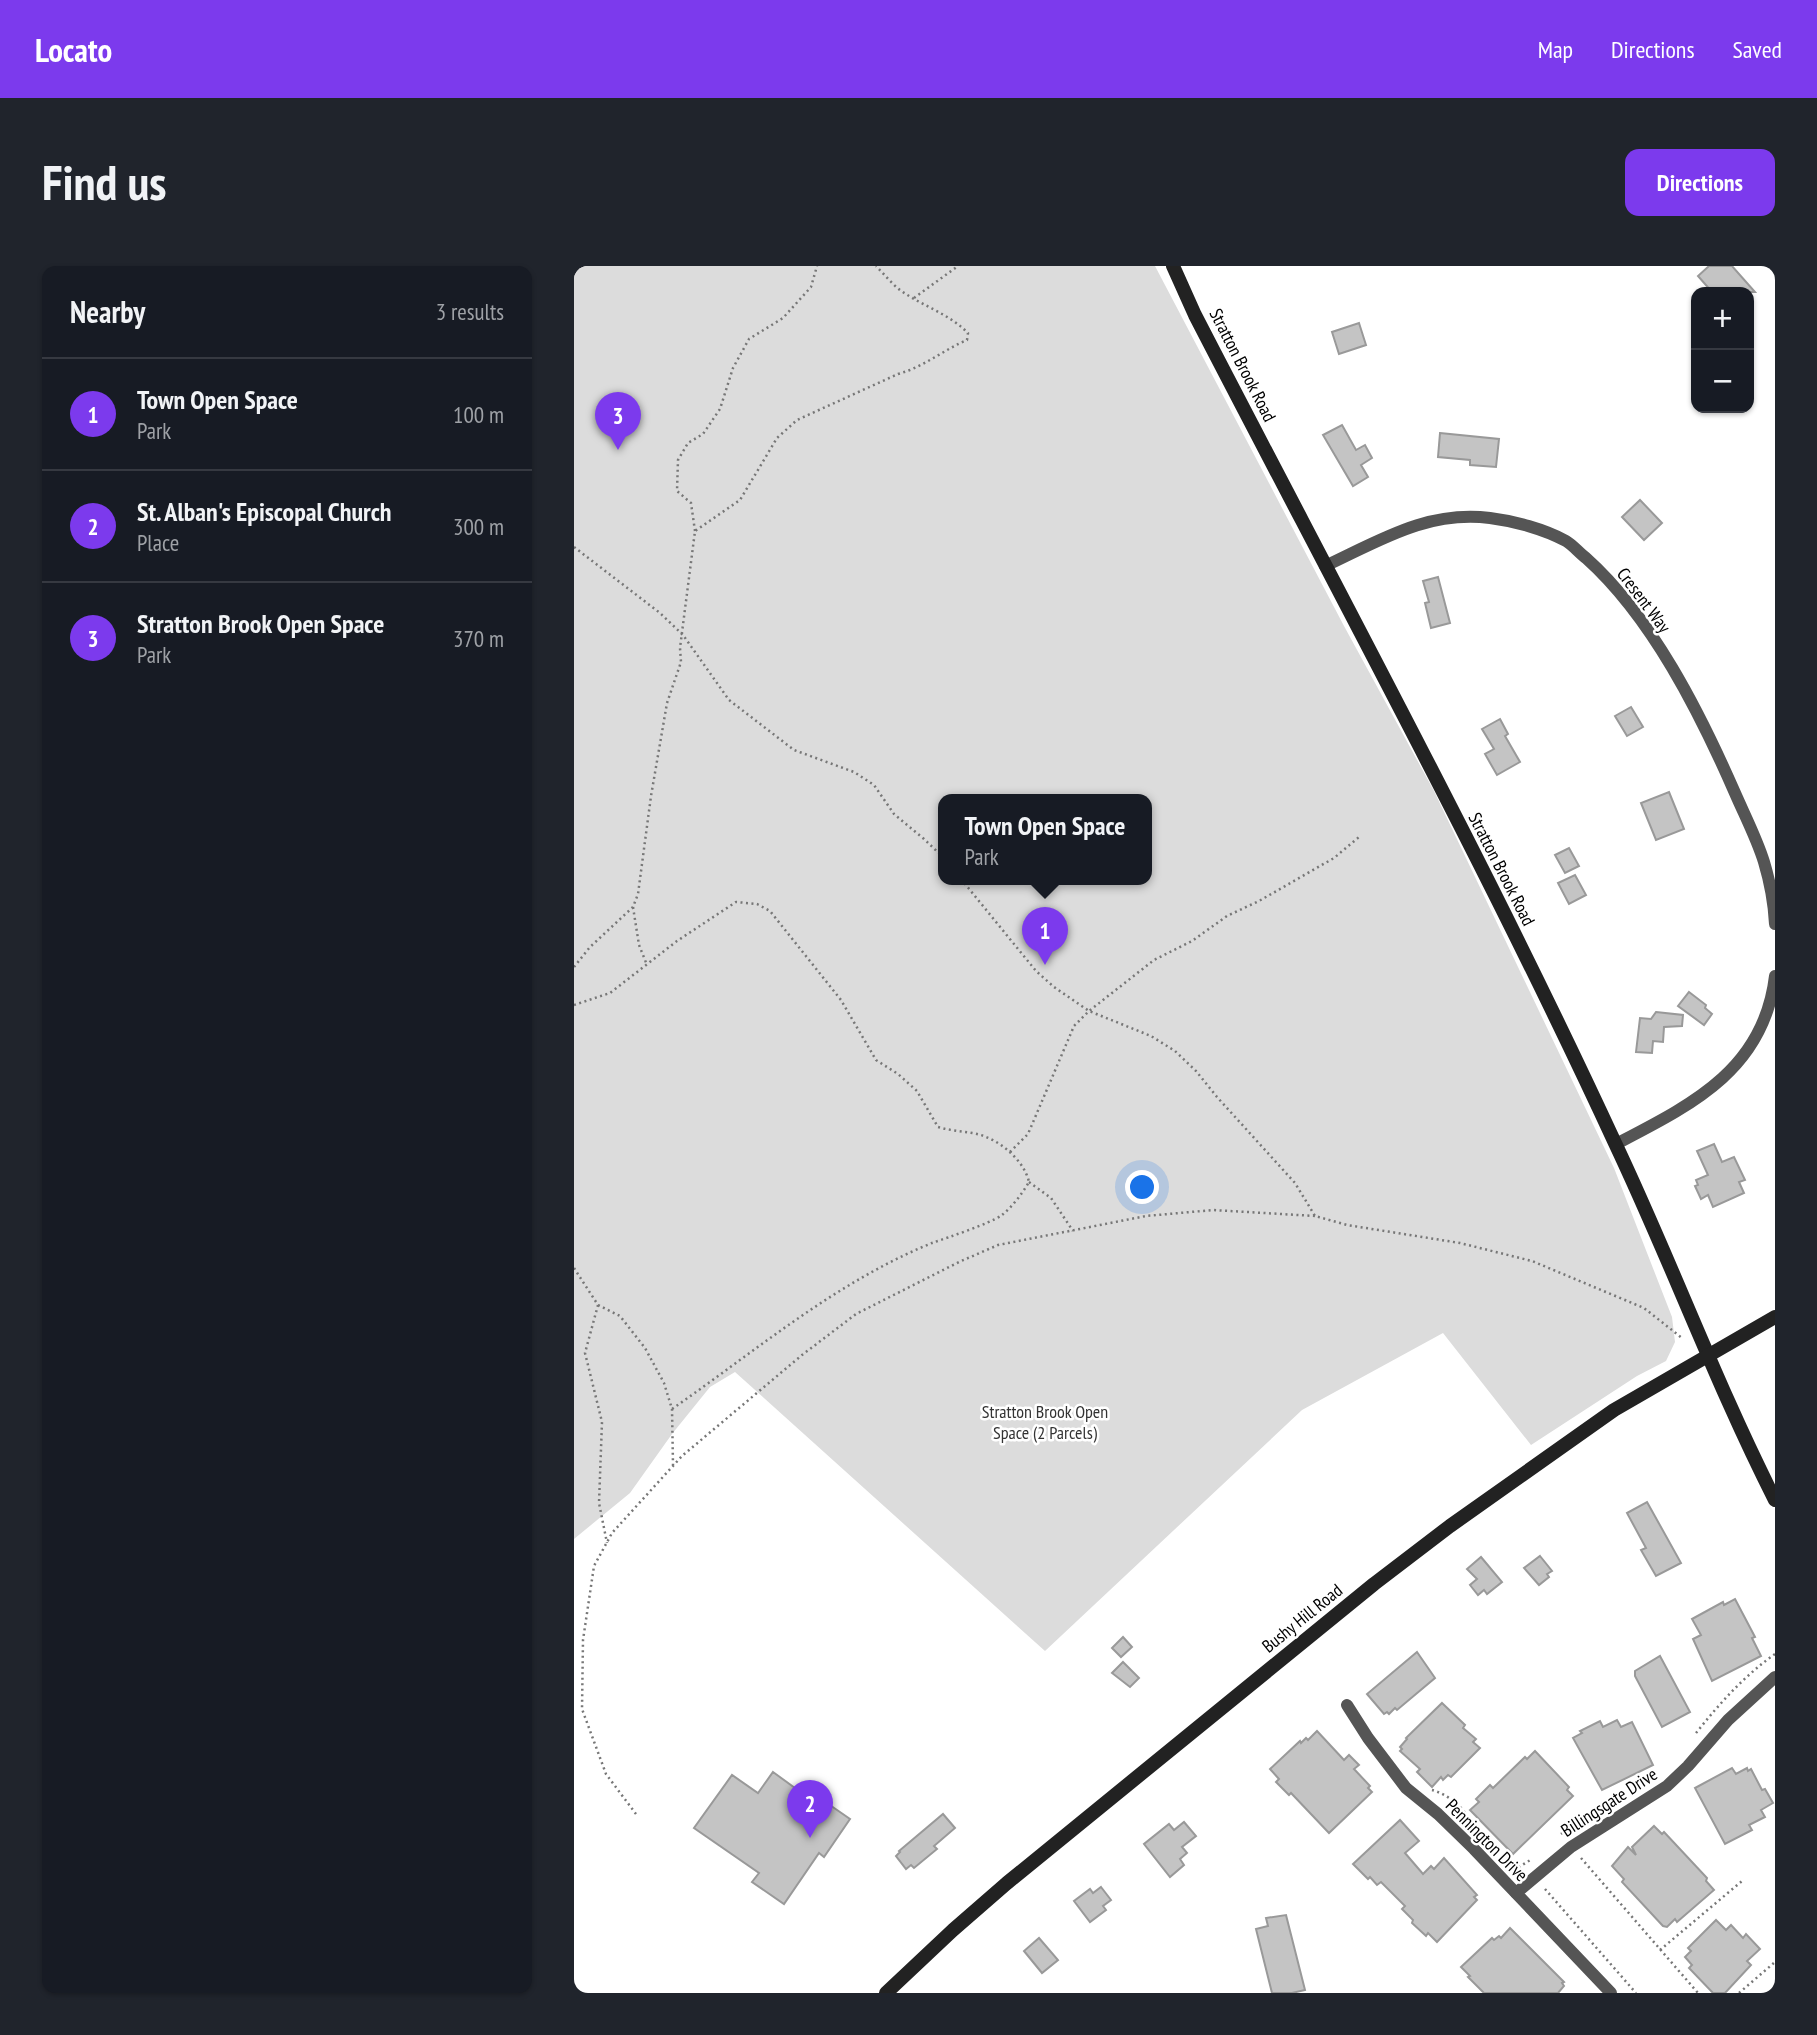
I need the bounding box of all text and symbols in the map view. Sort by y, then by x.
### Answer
text: Locato [35,28,112,71]
text: Map [1538,34,1573,65]
text: Directions [1611,34,1695,65]
text: Saved [1733,34,1782,65]
button: Directions [1625,149,1775,216]
text: Find us [42,150,166,214]
map controls [1691,287,1754,413]
button: + [1691,287,1754,350]
text: Nearby [70,292,145,331]
text: 3 results [436,297,504,326]
street label: Stratton Brook Road [1205,305,1281,425]
button: − [1691,350,1754,413]
text: Town Open Space [137,383,298,416]
pin: 3 [595,392,641,450]
text: 1 [88,400,99,429]
text: 100 m [453,400,504,429]
text: Park [137,416,171,445]
text: St. Alban's Episcopal Church [137,495,391,528]
text: 2 [88,512,99,541]
text: 300 m [453,512,504,541]
text: Place [137,528,179,557]
street label: Cresent Way [1612,563,1676,637]
text: Stratton Brook Open Space [137,607,384,640]
text: 3 [88,624,99,653]
text: 370 m [453,624,504,653]
text: Park [137,640,171,669]
popup [938,794,1152,885]
text: Town Open Space [965,809,1125,842]
street label: Stratton Brook Road [1464,809,1540,929]
text: Park [965,842,999,871]
pin: 1 [1022,907,1068,965]
your location [1125,1170,1159,1204]
park label: Stratton Brook Open Space (2 Parcels) [982,1400,1108,1444]
street label: Bushy Hill Road [1257,1579,1347,1657]
street label: Billingsgate Drive [1557,1762,1661,1842]
pin: 2 [787,1780,833,1838]
street label: Pennington Drive [1441,1794,1533,1886]

